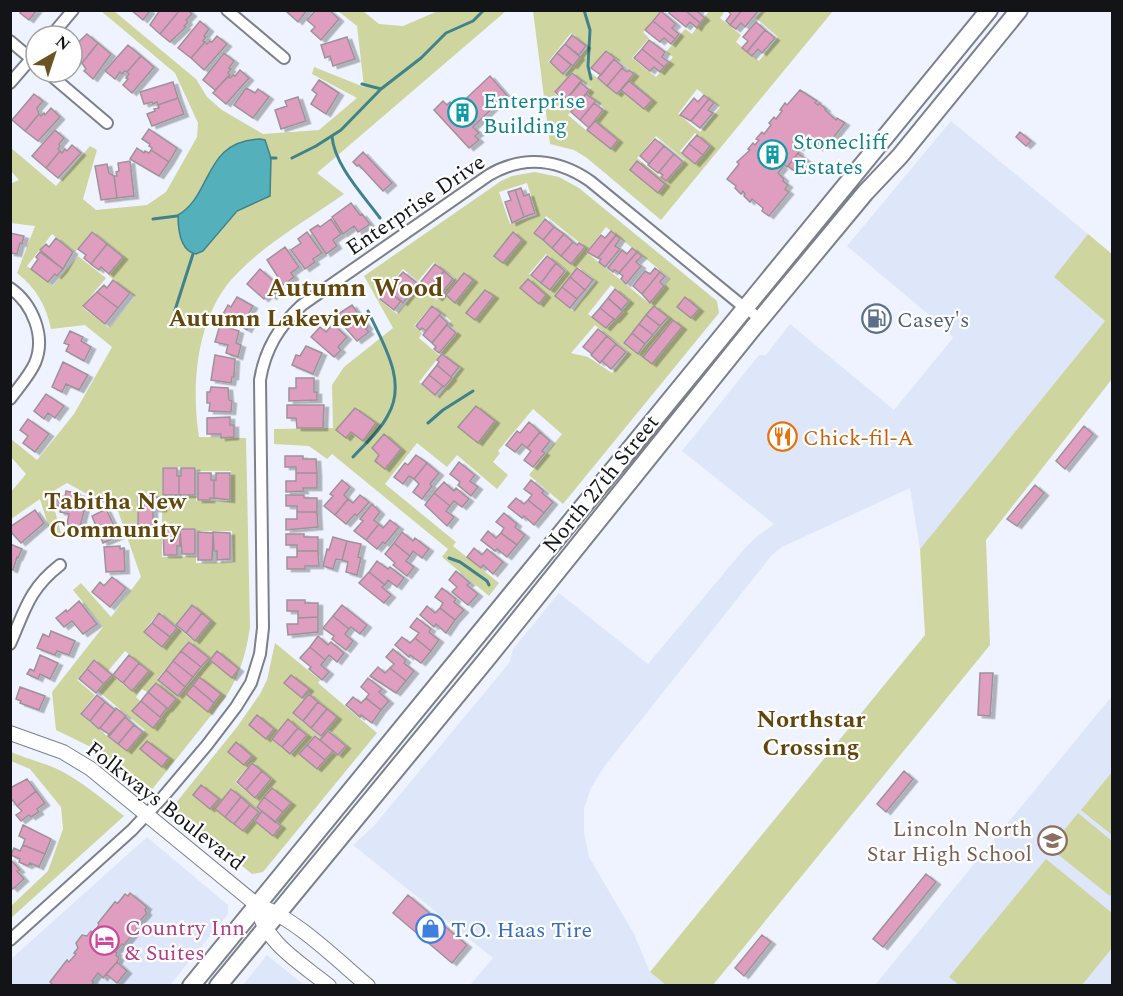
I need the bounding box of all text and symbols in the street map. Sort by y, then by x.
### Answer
north arrow [24,24,84,84]
text: N [50,30,75,57]
place label: Enterprise Building [483,85,586,143]
building icon: Enterprise Building [446,97,478,129]
place label: Stonecliff Estates [793,126,889,184]
building icon: Stonecliff Estates [756,138,788,170]
street label: Enterprise Drive [339,146,492,264]
district label: Autumn Wood [267,268,443,308]
district label: Autumn Lakeview [169,301,371,337]
fuel station icon: Casey's [860,303,892,335]
place label: Casey's [897,304,969,337]
street label: North 27th Street [535,407,668,560]
restaurant icon: Chick-fil-A [766,421,798,453]
place label: Chick-fil-A [803,422,914,455]
district label: Tabitha New Community [44,484,187,548]
district label: Northstar Crossing [756,702,866,766]
street label: Folkways Boulevard [78,733,252,879]
place label: Lincoln North Star High School [867,813,1032,871]
school or university icon: Lincoln North Star High School [1037,825,1069,857]
place label: Country Inn & Suites [125,912,245,970]
shop icon: T.O. Haas Tire [414,913,446,945]
place label: T.O. Haas Tire [451,914,592,947]
hotel icon: Country Inn & Suites [88,924,120,956]

